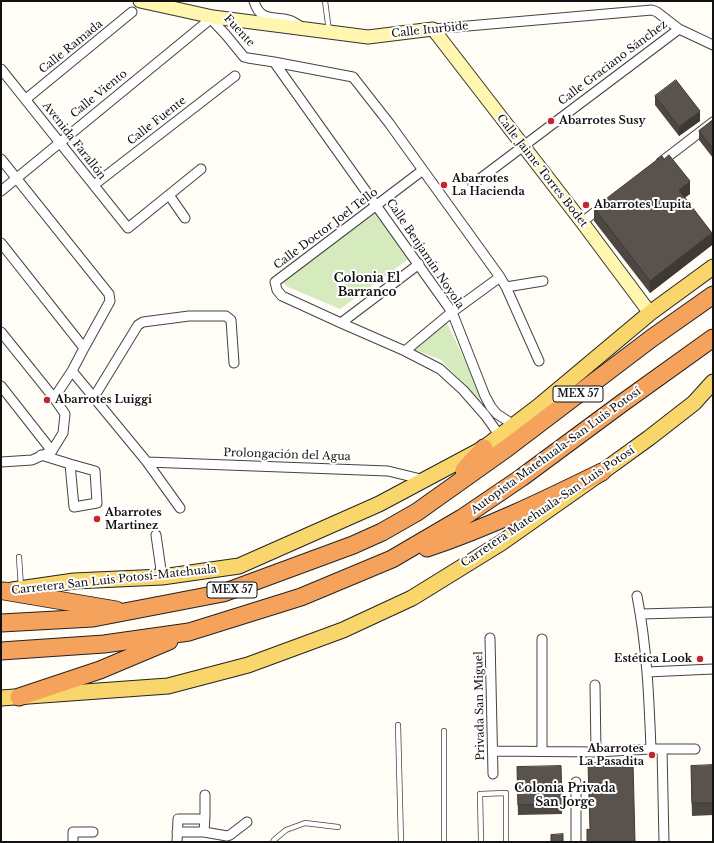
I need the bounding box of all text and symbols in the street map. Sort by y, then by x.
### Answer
street label: Fuente [221,12,257,50]
street label: Calle Ramada [37,17,105,77]
street label: Calle Graciano Sánchez [556,18,670,108]
street label: Calle Iturbide [391,19,469,41]
street label: Calle Viento [68,67,130,121]
street label: Calle Fuente [125,94,189,148]
street label: Avenida Farallón [40,100,108,182]
street label: Calle Jaime Torres Bodet [494,112,590,230]
place label: Abarrotes Susy [559,114,646,128]
marker: Abarrotes Susy [546,116,556,126]
place label: Abarrotes La Hacienda [452,172,525,198]
marker: Abarrotes La Hacienda [439,180,449,190]
street label: Calle Doctor Joel Tello [271,186,381,272]
street label: Calle Benjamín Noyola [383,197,467,311]
place label: Abarrotes Lupita [594,198,692,212]
marker: Abarrotes Lupita [581,200,591,210]
district label: Colonia El Barranco [334,272,400,300]
street label: Autopista Matehuala-San Luis Potosí [468,385,644,517]
road number: MEX 57 [553,386,603,402]
place label: Abarrotes Luiggi [55,393,152,407]
marker: Abarrotes Luiggi [42,395,52,405]
street label: Carretera Matehuala-San Luis Potosí [459,444,637,570]
street label: Prolongación del Agua [223,446,351,464]
place label: Abarrotes Martinez [105,506,162,532]
marker: Abarrotes Martinez [92,514,102,524]
street label: Carretera San Luis Potosí-Matehuala [11,563,217,597]
road number: MEX 57 [207,582,257,598]
street label: Privada San Miguel [472,651,488,761]
place label: Estética Look [614,652,692,666]
marker: Estética Look [695,654,705,664]
place label: Abarrotes La Pasadita [579,742,644,768]
marker: Abarrotes La Pasadita [647,750,657,760]
district label: Colonia Privada San Jorge [514,782,616,810]

